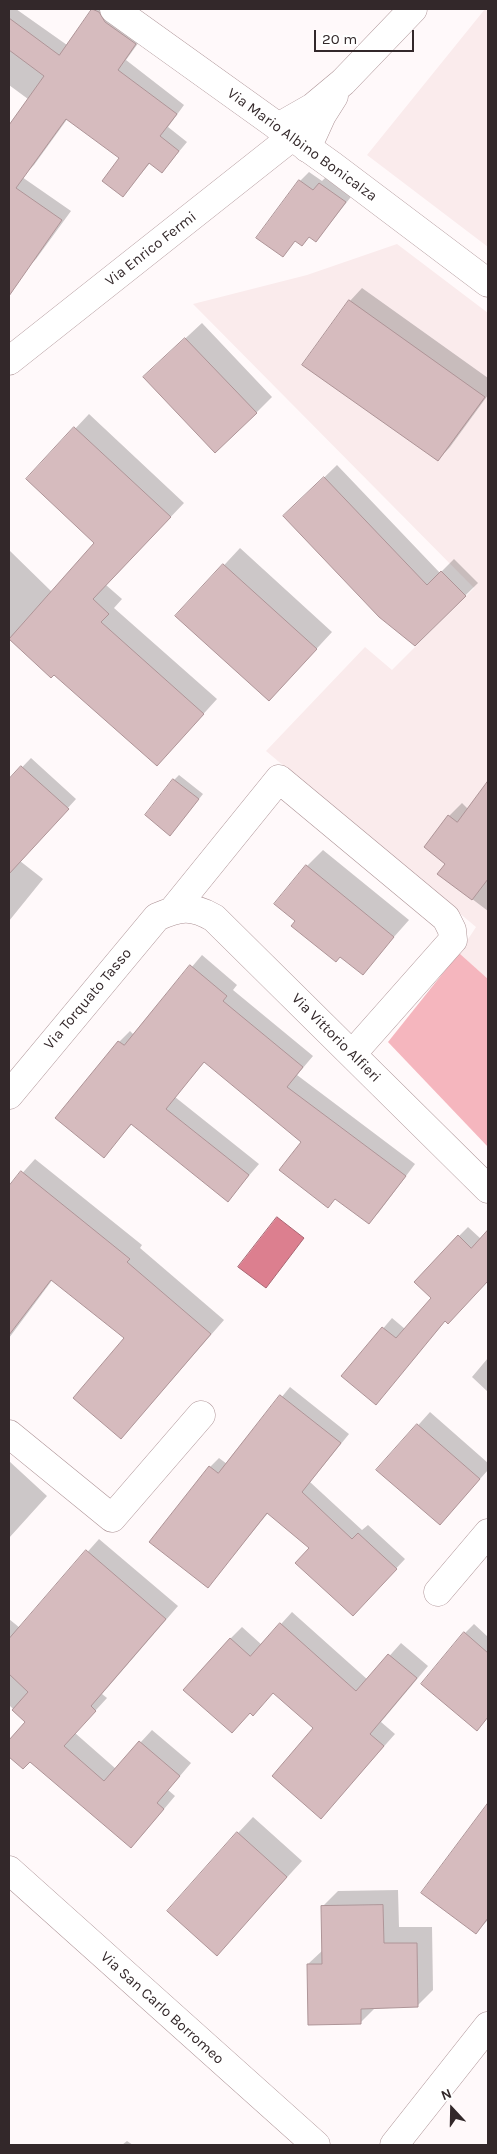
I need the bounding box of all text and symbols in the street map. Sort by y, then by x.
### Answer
scale bar [317,20,417,52]
text: 20 m [322,30,357,48]
street label: Via Mario Albino Bonicalza [224,85,380,205]
street label: Via Enrico Fermi [102,208,200,290]
street label: Via Torquato Tasso [40,945,136,1053]
street label: Via Vittorio Alfieri [288,990,384,1086]
street label: Via San Carlo Borromeo [97,1948,227,2068]
north arrow [427,2084,477,2134]
text: N [439,2085,454,2104]

